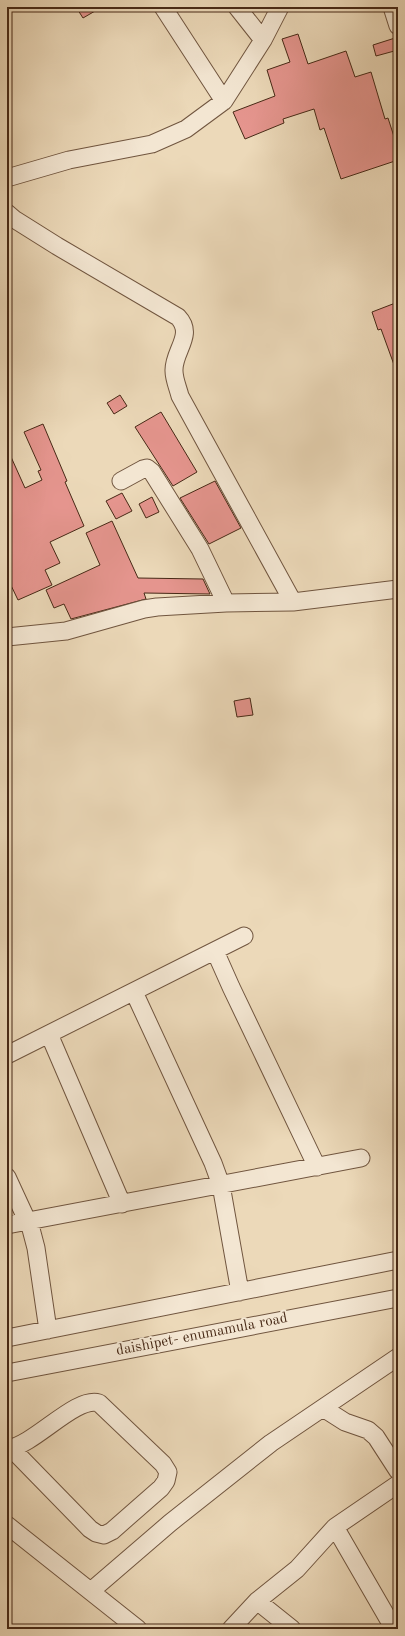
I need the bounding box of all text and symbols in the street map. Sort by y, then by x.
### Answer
street label: daishipet- enumamula road [115,1311,289,1359]

